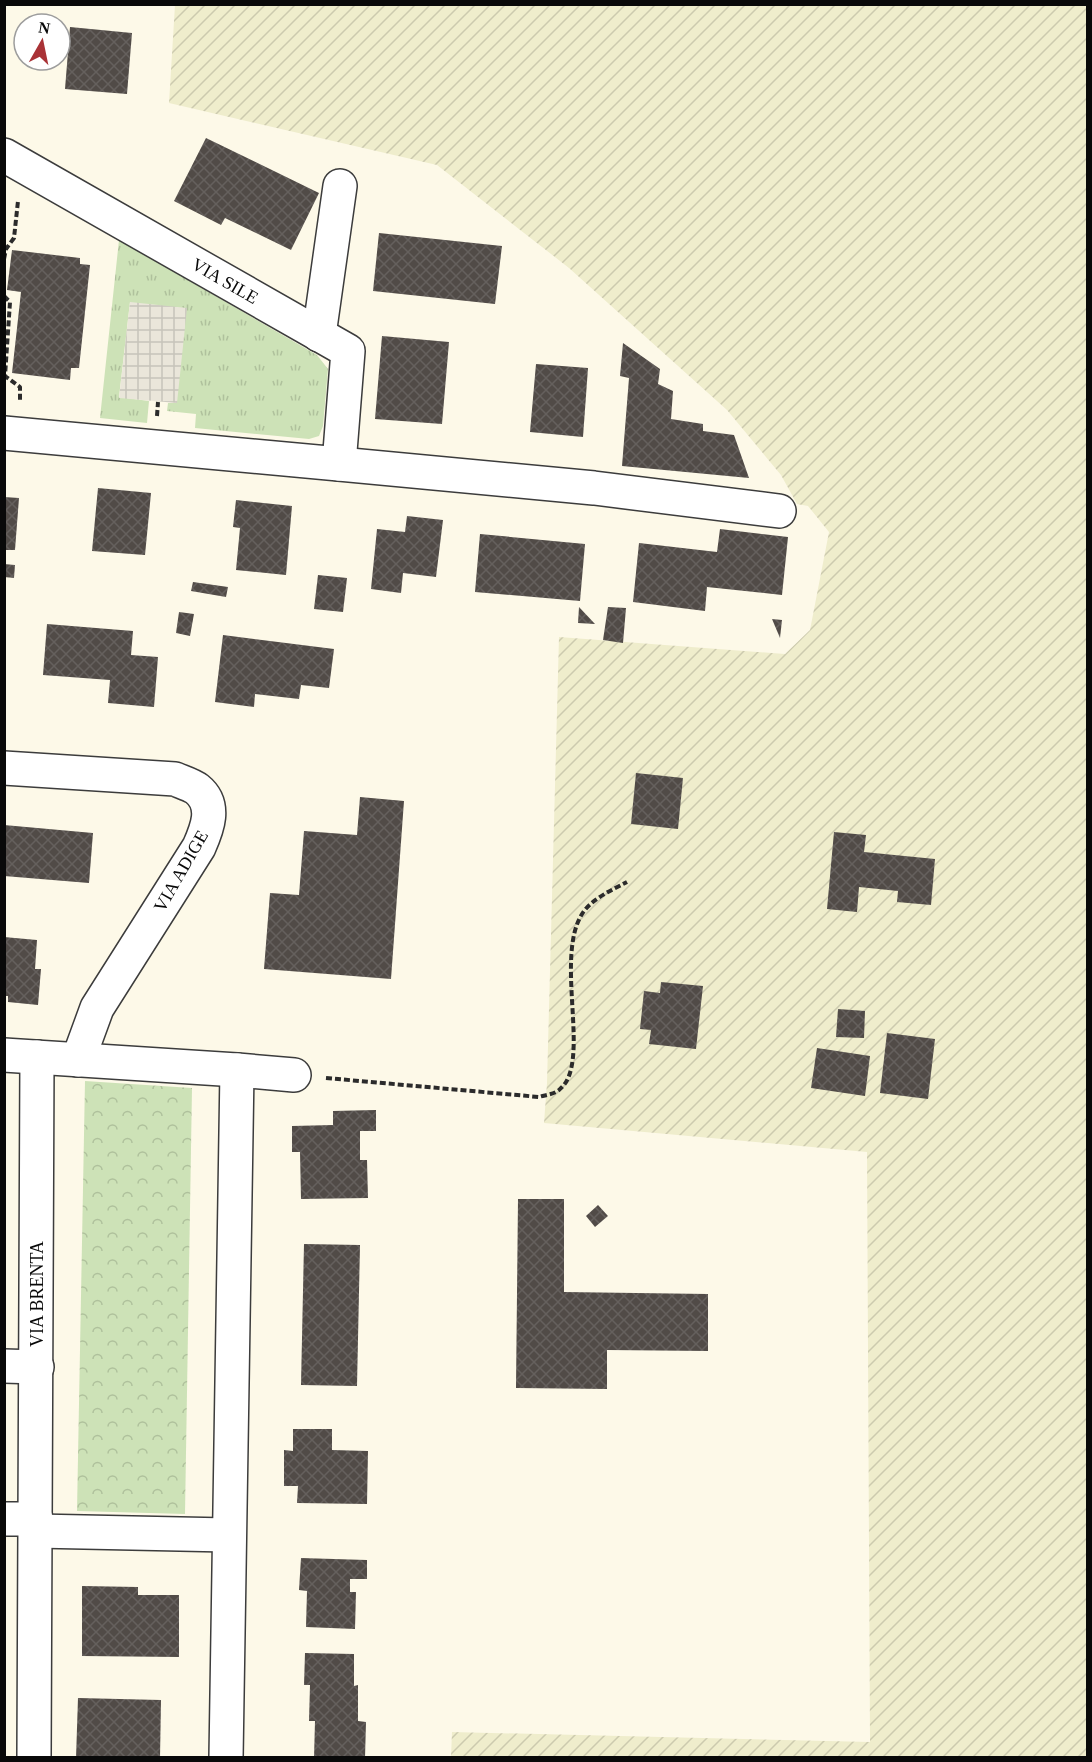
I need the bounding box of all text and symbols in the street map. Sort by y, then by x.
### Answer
north arrow [12,12,72,72]
text: N [37,18,52,37]
street label: VIA SILE [188,254,262,308]
street label: VIA ADIGE [150,827,212,915]
street label: VIA BRENTA [27,1241,47,1347]

